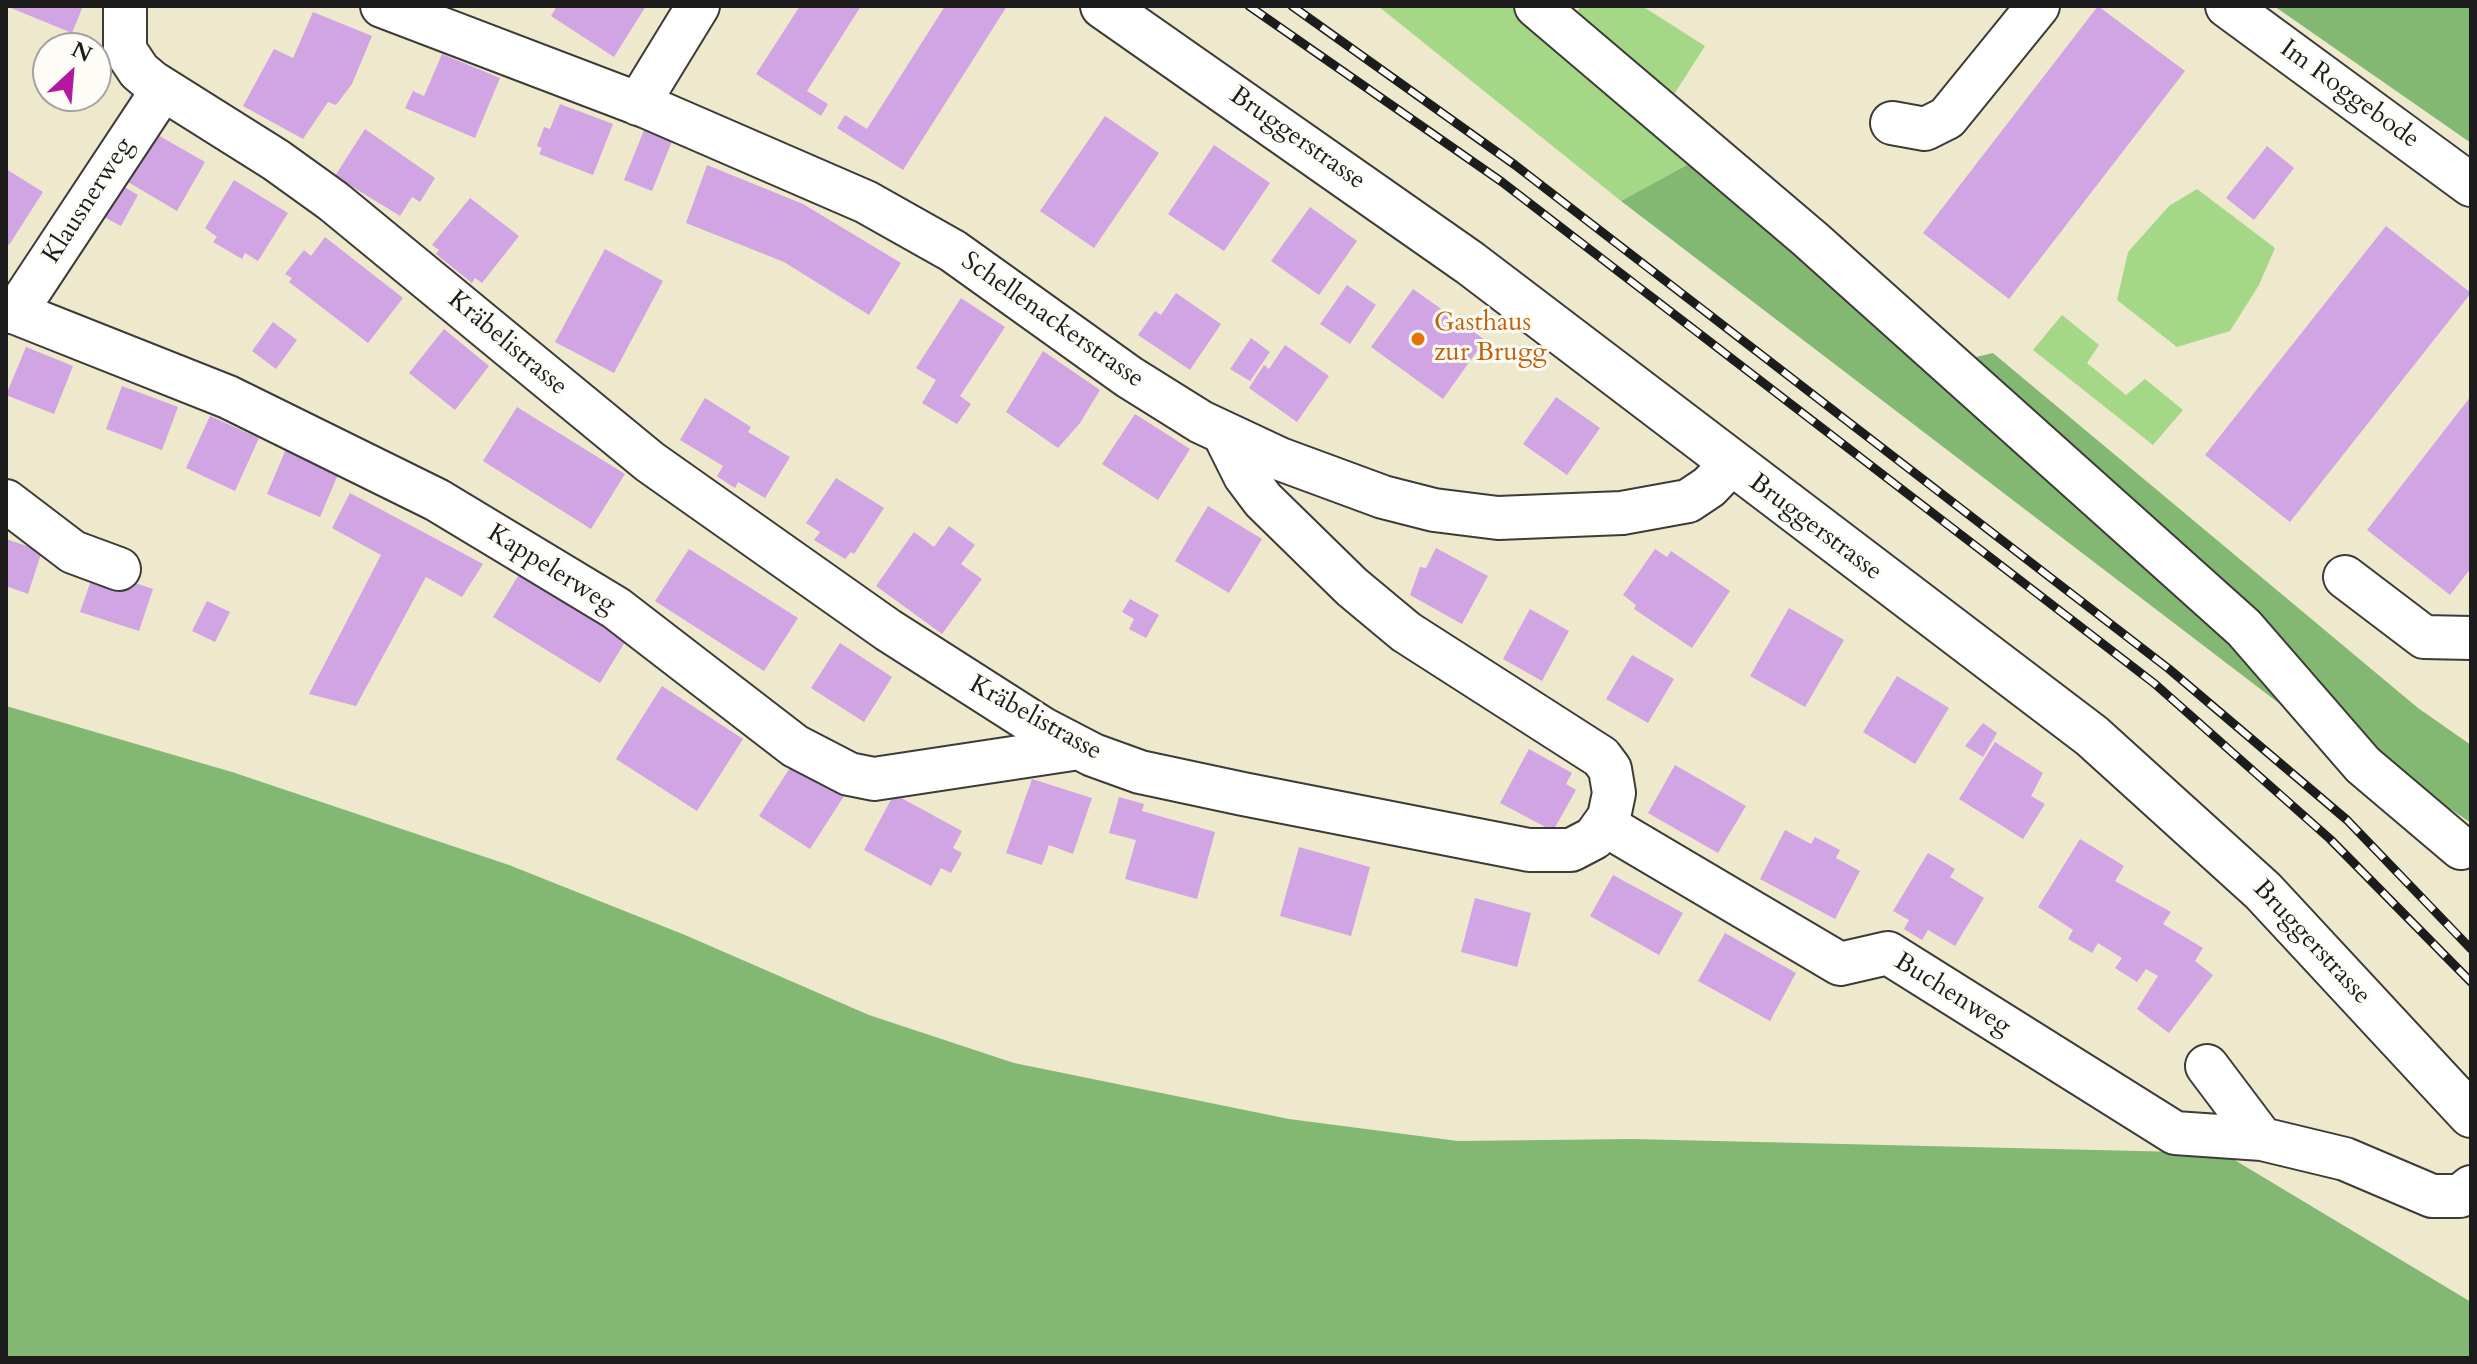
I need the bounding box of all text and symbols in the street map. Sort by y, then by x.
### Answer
north arrow [32,32,112,112]
street label: Im Roggebode [2273,34,2425,156]
text: N [66,35,97,70]
street label: Bruggerstrasse [1223,81,1371,197]
street label: Klausnerweg [37,132,141,270]
street label: Schellenackerstrasse [955,246,1149,396]
street label: Kräbelistrasse [441,285,573,403]
place label: Gasthaus zur Brugg [1434,308,1547,370]
marker: Gasthaus zur Brugg [1409,330,1427,348]
street label: Bruggerstrasse [1742,468,1888,588]
street label: Kappelerweg [481,518,621,622]
street label: Kräbelistrasse [963,670,1107,768]
street label: Bruggerstrasse [2245,874,2377,1012]
street label: Buchenweg [1888,947,2016,1043]

